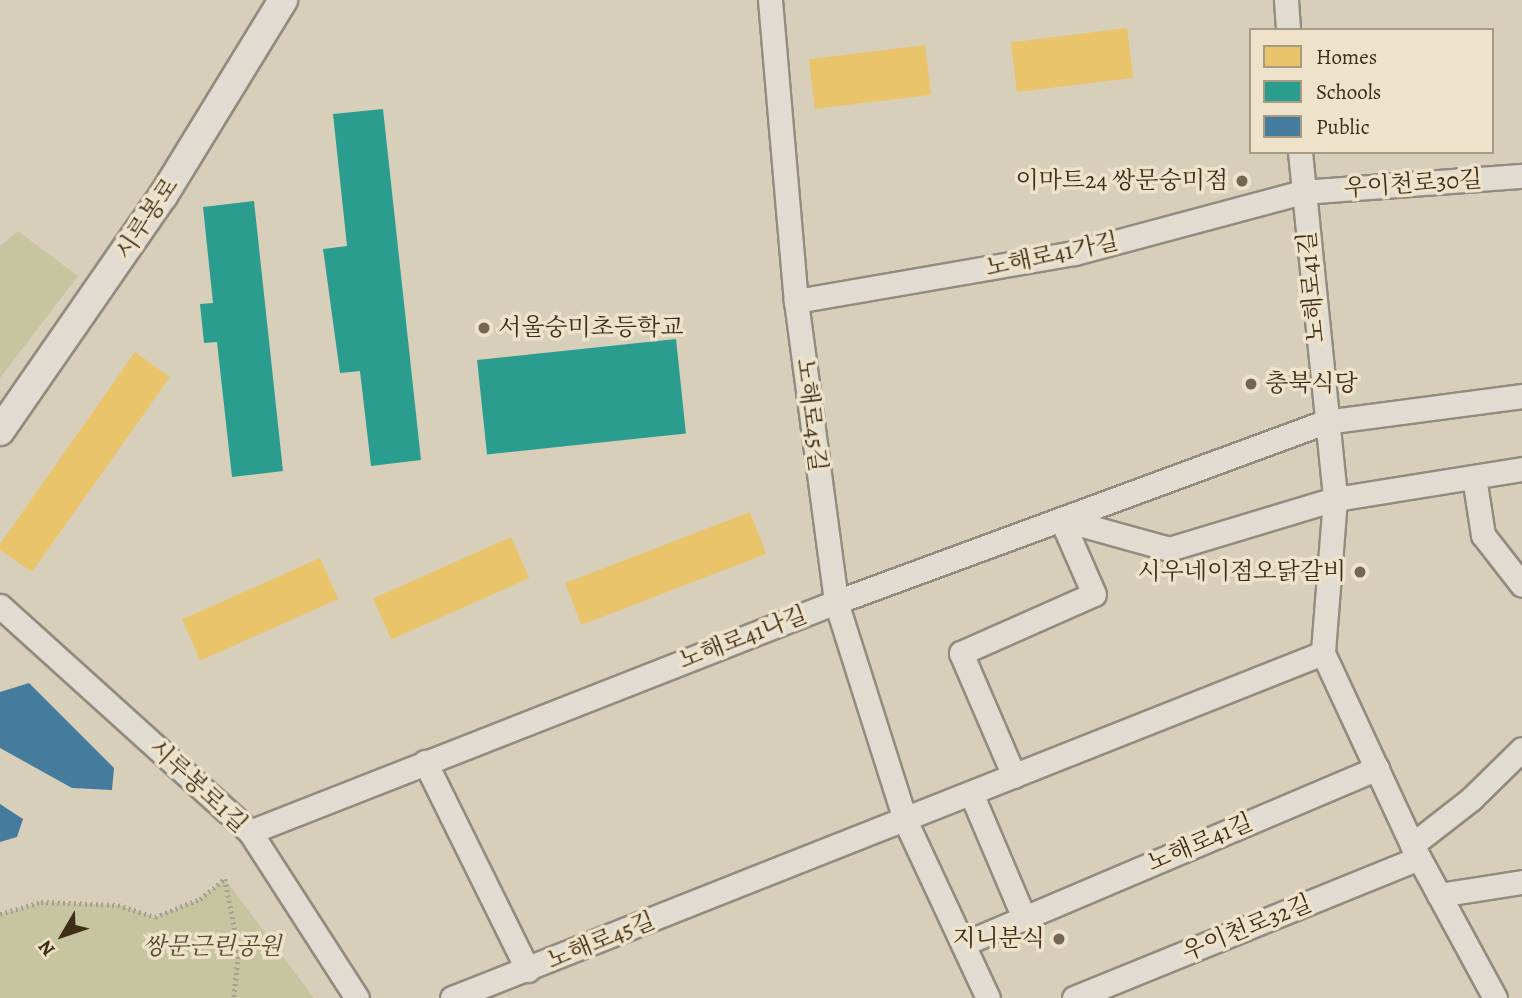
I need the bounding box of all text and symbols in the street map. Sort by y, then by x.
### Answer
legend [1249,28,1494,154]
text: Homes [1316,43,1377,71]
text: Schools [1316,78,1381,106]
text: Public [1316,113,1370,141]
street label: 우이천로30길 [1343,165,1483,203]
place label: 이마트24 쌍문숭미점 [1016,167,1228,195]
street label: 시루봉로 [109,173,185,265]
marker: 이마트24 쌍문숭미점 [1234,173,1250,189]
street label: 노해로41가길 [983,227,1121,283]
street label: 노해로41길 [1293,230,1331,344]
place label: 서울숭미초등학교 [498,314,683,342]
marker: 서울숭미초등학교 [476,320,492,336]
street label: 노해로45길 [790,357,832,473]
place label: 충북식당 [1265,370,1358,398]
marker: 충북식당 [1243,376,1259,392]
place label: 시우네이점오닭갈비 [1137,558,1346,586]
marker: 시우네이점오닭갈비 [1352,564,1368,580]
street label: 노해로41나길 [675,600,811,676]
street label: 시루봉로1길 [143,733,253,839]
street label: 노해로41길 [1143,808,1257,878]
street label: 우이천로32길 [1178,889,1316,967]
north arrow [28,900,98,970]
street label: 노해로45길 [543,906,659,976]
place label: 지니분식 [952,925,1045,953]
marker: 지니분식 [1051,931,1067,947]
park label: 쌍문근린공원 [142,933,282,961]
text: N [32,935,61,962]

